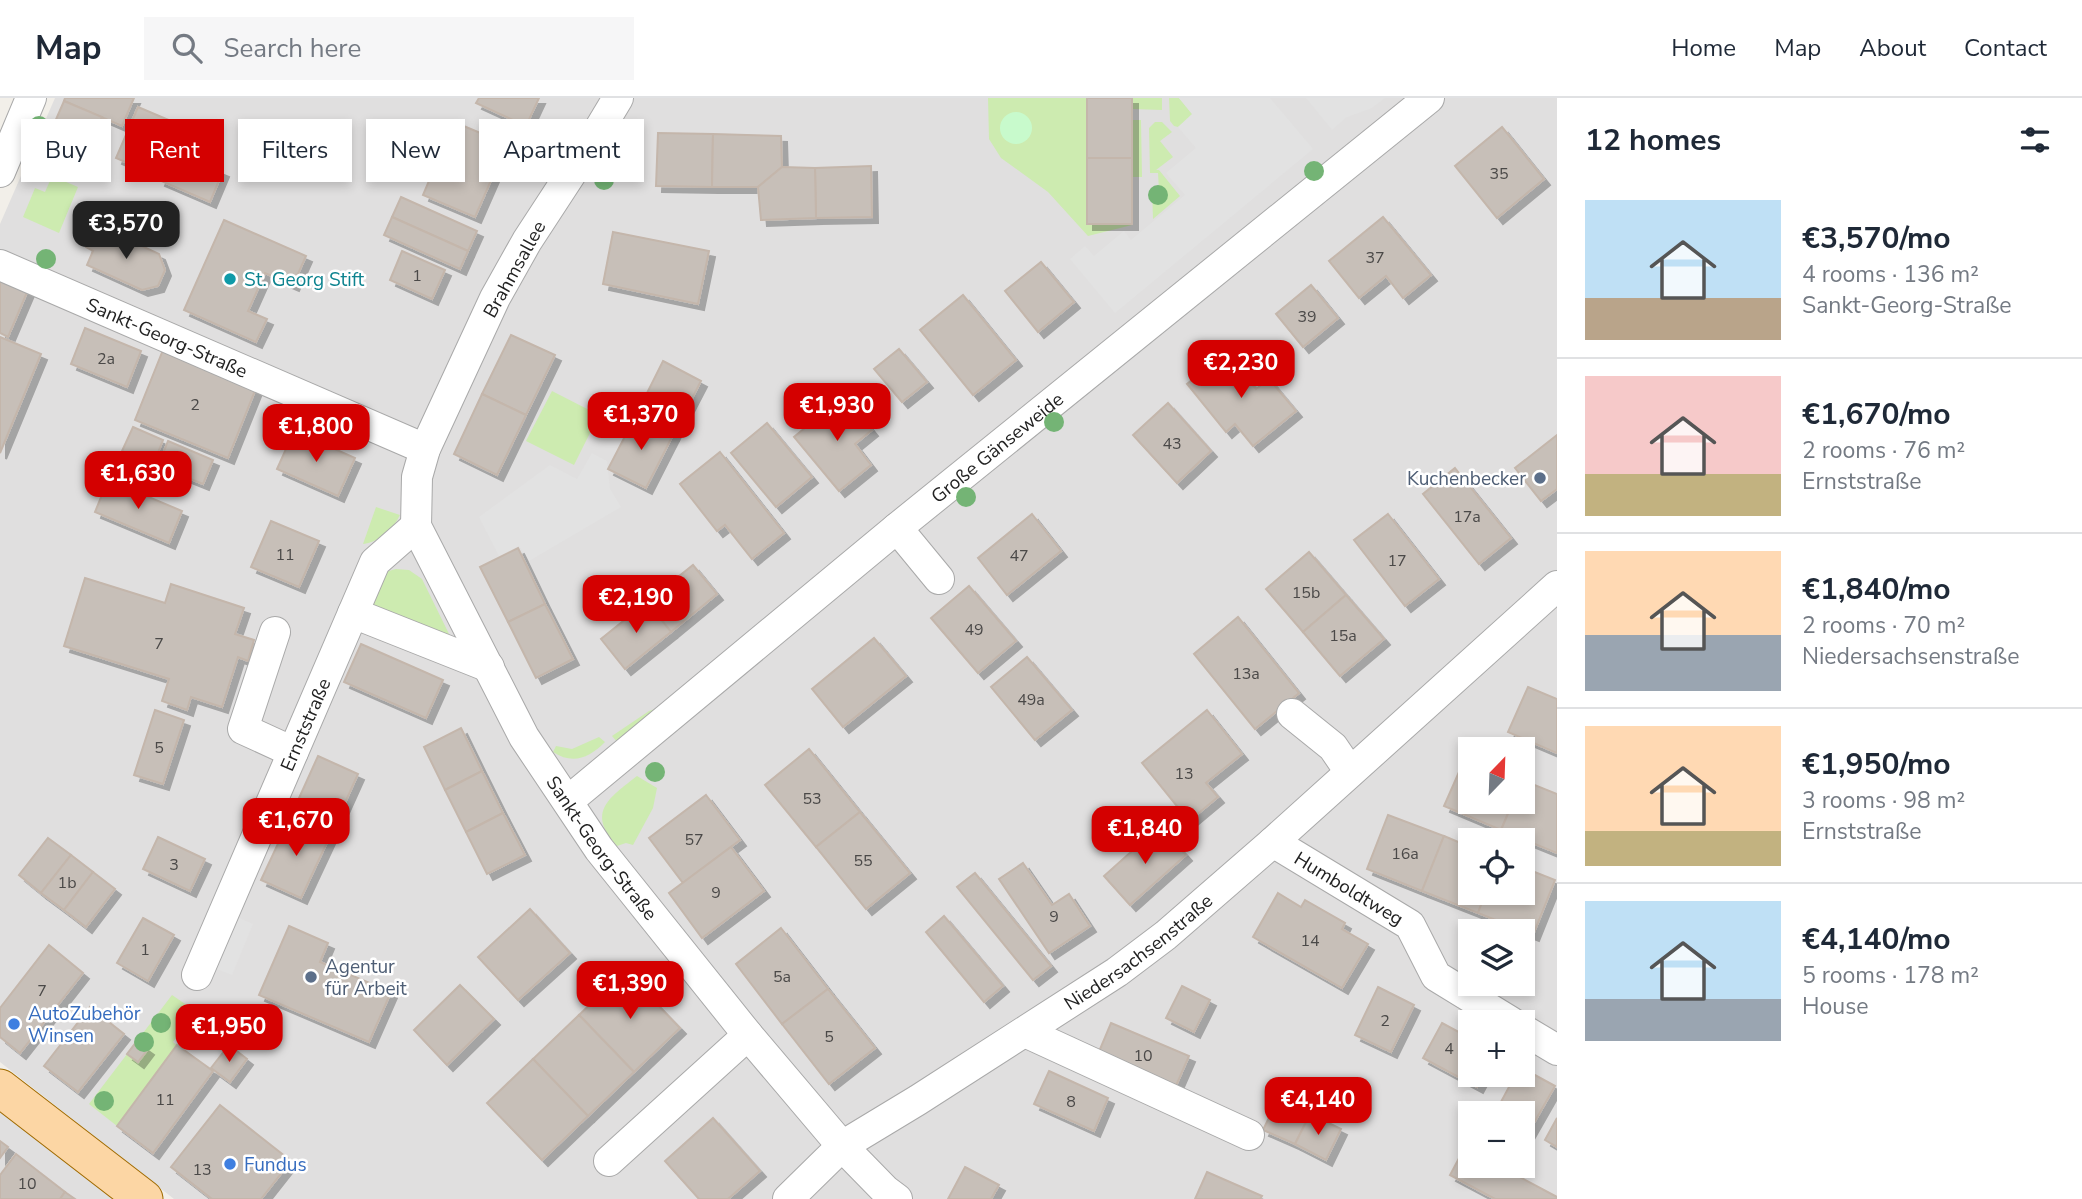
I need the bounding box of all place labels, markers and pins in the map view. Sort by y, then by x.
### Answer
pin: €3,570 [69,202,183,261]
place label: St. Georg Stift [244,267,365,293]
marker: St. Georg Stift [222,271,238,287]
pin: €2,230 [1184,341,1298,400]
pin: €1,930 [780,384,894,443]
pin: €1,370 [584,392,698,452]
pin: €1,800 [259,404,373,464]
pin: €1,630 [81,452,195,511]
place label: Kuchenbecker [1407,466,1526,492]
marker: Kuchenbecker [1532,470,1548,486]
pin: €2,190 [579,575,693,635]
pin: €1,670 [239,798,353,858]
pin: €1,840 [1088,806,1202,866]
place label: Agentur für Arbeit [325,954,407,1002]
pin: €1,390 [573,962,687,1021]
marker: Agentur für Arbeit [303,969,319,985]
place label: AutoZubehör Winsen [28,1001,141,1049]
pin: €1,950 [172,1004,286,1064]
marker: AutoZubehör Winsen [6,1016,22,1032]
pin: €4,140 [1261,1077,1375,1137]
place label: Fundus [244,1152,307,1178]
marker: Fundus [222,1156,238,1172]

